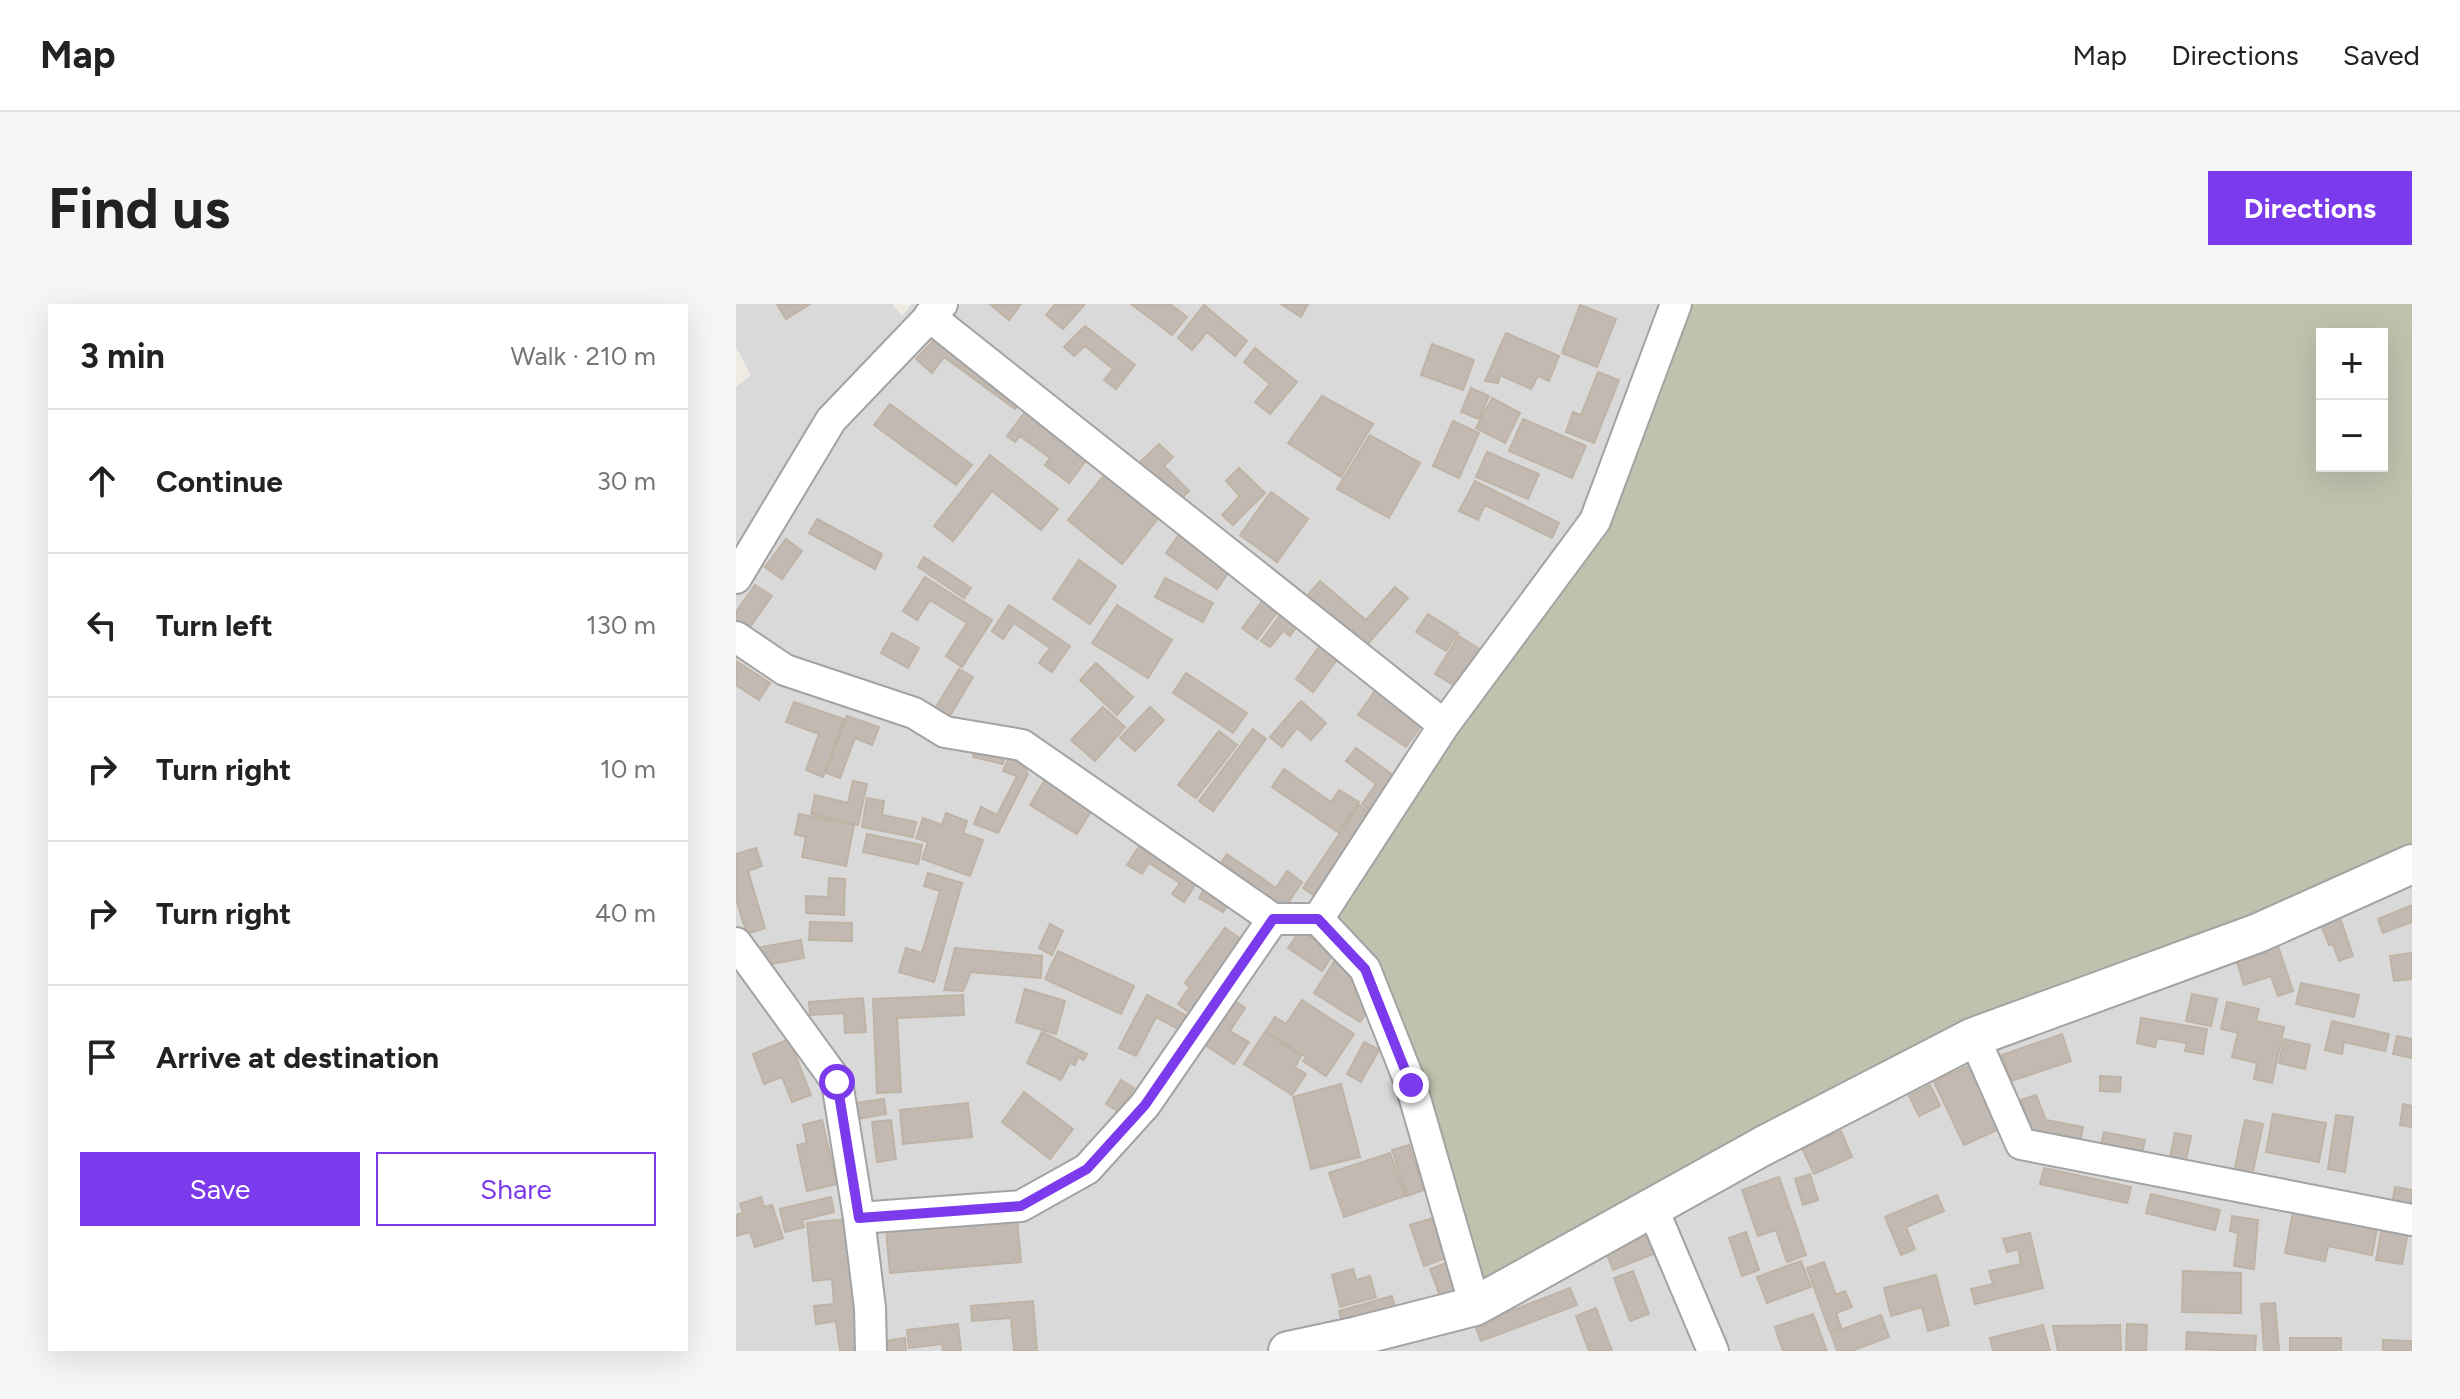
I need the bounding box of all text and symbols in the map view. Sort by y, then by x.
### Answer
text: Map [40,32,116,78]
text: Map [2073,38,2127,72]
text: Directions [2171,38,2299,72]
text: Saved [2343,38,2420,72]
button: Directions [2208,171,2412,245]
text: Find us [48,175,230,242]
map controls [2316,328,2388,472]
button: + [2316,328,2388,400]
text: 3 min [80,336,165,377]
text: Walk · 210 m [511,340,656,372]
button: − [2316,400,2388,472]
icon: ahead [80,459,124,503]
text: Continue [156,463,283,500]
text: 30 m [597,465,656,497]
icon: left [80,603,124,647]
text: Turn left [156,607,273,644]
text: 130 m [586,609,656,641]
icon: right [80,747,124,791]
text: Turn right [156,751,291,788]
text: 10 m [600,753,656,785]
icon: right [80,891,124,935]
text: Turn right [156,895,291,932]
text: 40 m [595,897,656,929]
icon: arrive [80,1035,124,1079]
text: Arrive at destination [156,1039,439,1076]
route start [819,1064,855,1100]
route end [1393,1067,1429,1103]
button: Save [80,1152,360,1226]
button: Share [376,1152,656,1226]

